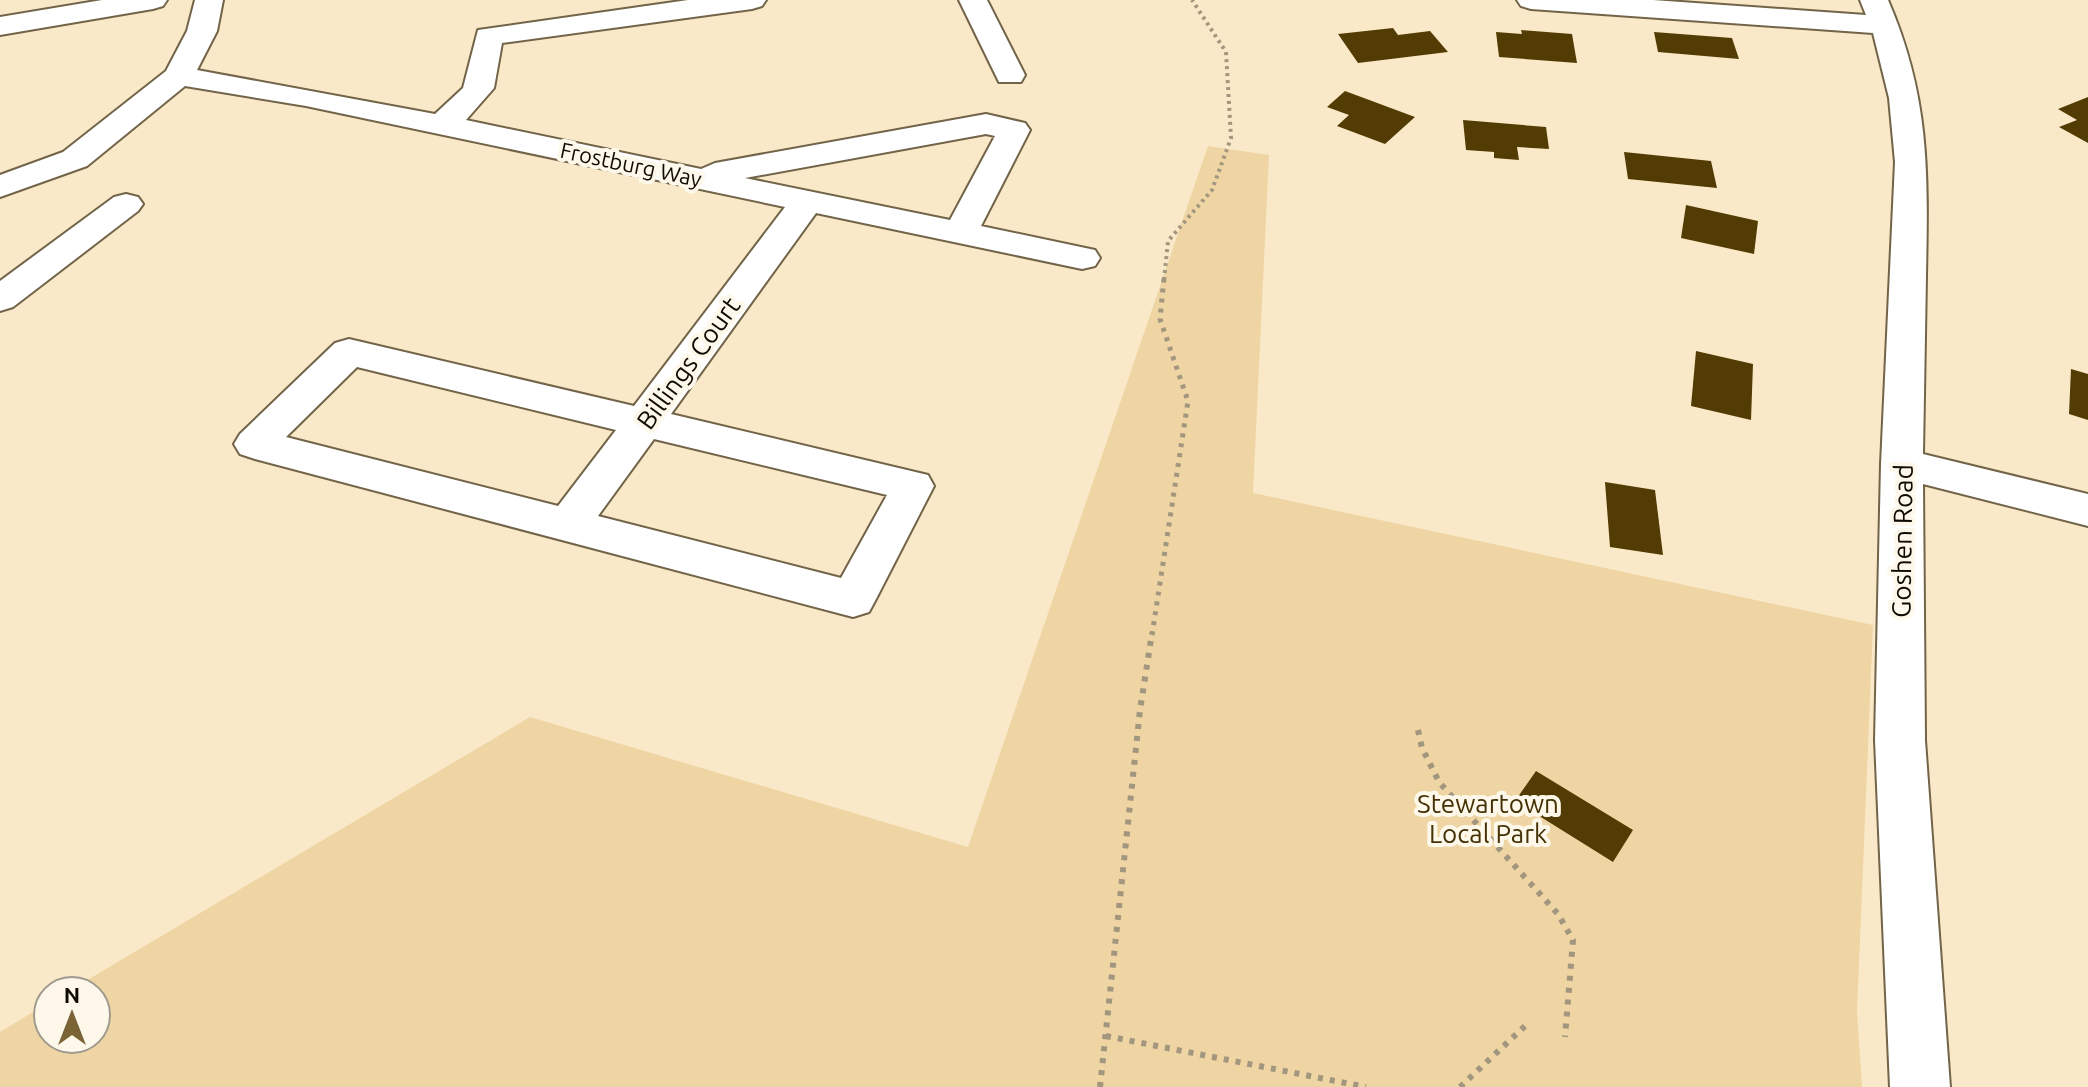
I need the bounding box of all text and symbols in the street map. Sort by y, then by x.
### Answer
street label: Frostburg Way [558,137,704,191]
street label: Billings Court [630,291,746,435]
street label: Goshen Road [1886,464,1918,618]
park label: Stewartown Local Park [1417,789,1559,848]
north arrow [32,975,112,1055]
text: N [64,982,80,1007]

